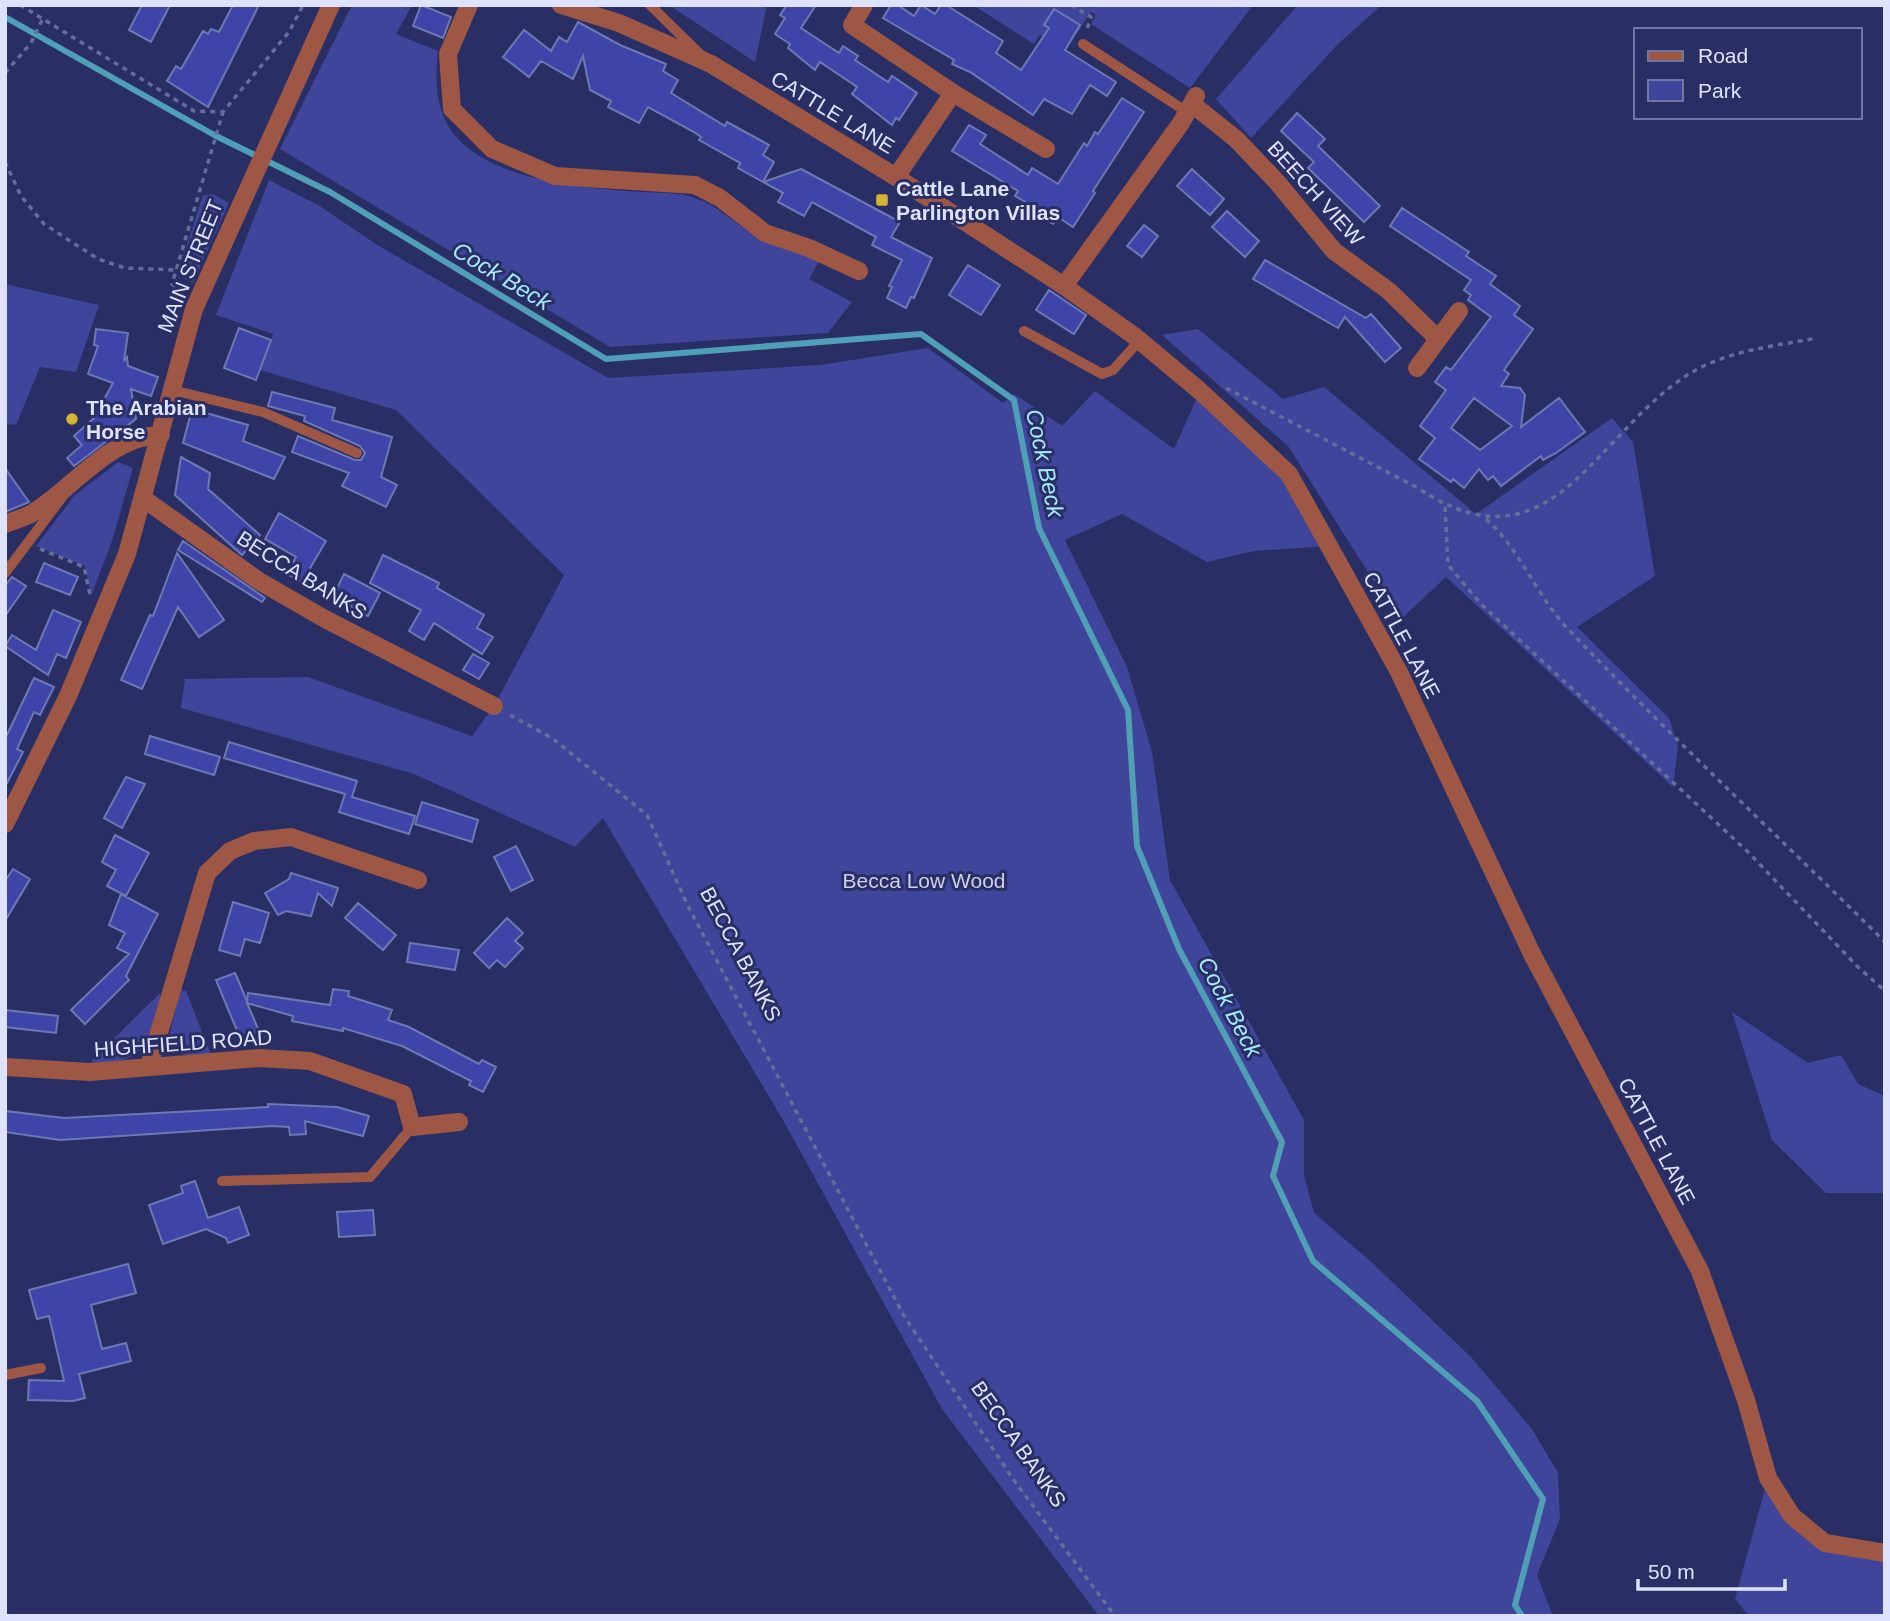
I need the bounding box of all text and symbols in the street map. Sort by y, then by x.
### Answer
legend [1634,28,1862,119]
text: Road [1698,44,1748,67]
street label: CATTLE LANE [767,66,899,158]
text: Park [1698,79,1742,102]
street label: BEECH VIEW [1263,136,1369,250]
place label: Cattle Lane Parlington Villas [896,177,1060,224]
marker: Cattle Lane Parlington Villas [874,192,890,208]
street label: MAIN STREET [153,196,227,336]
water label: Cock Beck [448,237,557,316]
place label: The Arabian Horse [86,396,207,443]
water label: Cock Beck [1021,407,1069,521]
marker: The Arabian Horse [64,411,80,427]
street label: BECCA BANKS [233,526,371,624]
street label: CATTLE LANE [1359,568,1445,702]
park label: Becca Low Wood [842,869,1006,892]
street label: BECCA BANKS [696,883,786,1025]
water label: Cock Beck [1193,952,1268,1063]
street label: HIGHFIELD ROAD [93,1025,273,1061]
street label: CATTLE LANE [1614,1074,1700,1208]
street label: BECCA BANKS [967,1377,1071,1511]
scale bar [1638,1548,1785,1592]
text: 50 m [1648,1560,1695,1583]

